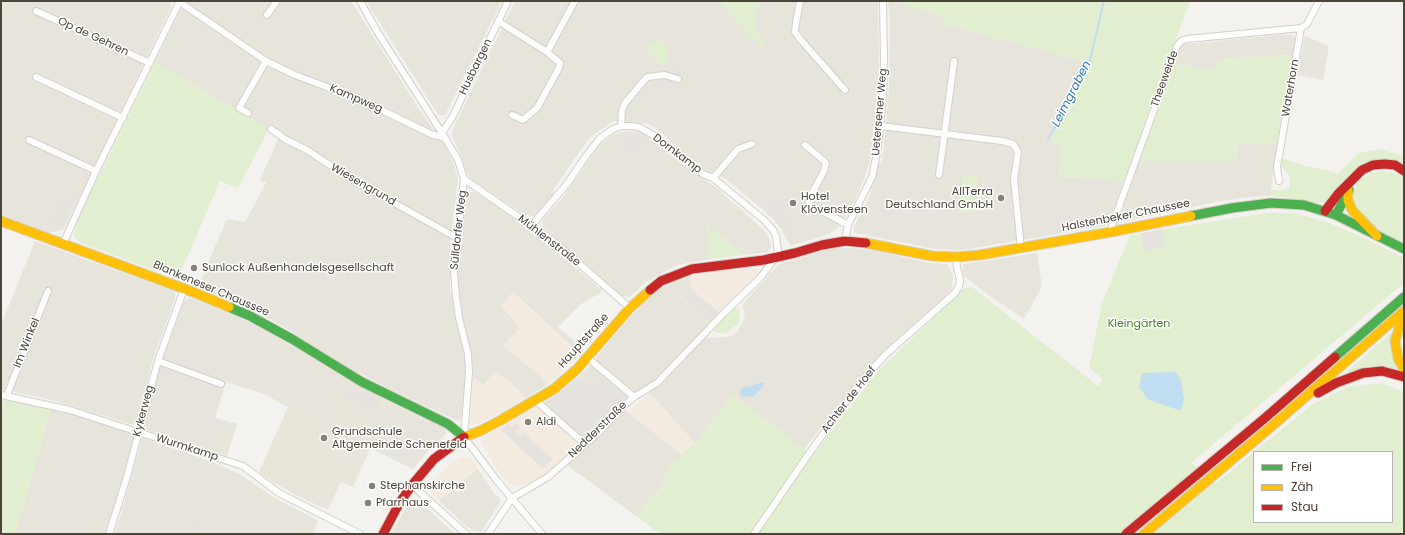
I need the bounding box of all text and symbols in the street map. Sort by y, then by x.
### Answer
street label: Op de Gehren [56,15,130,59]
street label: Husbargen [457,37,495,97]
street label: Theeweide [1149,49,1181,109]
street label: Waterhorn [1279,58,1303,118]
water label: Leimgraben [1049,59,1095,129]
street label: Uetersener Weg [870,68,890,156]
street label: Kampweg [328,82,384,116]
street label: Dornkamp [650,131,704,177]
street label: Wiesengrund [328,161,398,209]
place label: AllTerra Deutschland GmbH [885,185,993,211]
street label: Sülldorfer Weg [448,190,470,270]
place label: Hotel Klövensteen [801,190,868,216]
marker: AllTerra Deutschland GmbH [996,193,1006,203]
street label: Halstenbeker Chaussee [1061,197,1191,235]
marker: Hotel Klövensteen [788,198,798,208]
street label: Mühlenstraße [515,212,583,270]
street label: Blankeneser Chaussee [151,259,271,319]
place label: Sunlock Außenhandelsgesellschaft [202,261,394,275]
marker: Sunlock Außenhandelsgesellschaft [189,263,199,273]
street label: Hauptstraße [556,311,612,371]
street label: Im Winkel [11,316,43,370]
park label: Kleingärten [1108,317,1170,331]
street label: Achter de Hoef [819,364,879,436]
street label: Kykerweg [131,384,157,438]
street label: Nedderstraße [566,399,630,461]
place label: Aldi [536,415,556,429]
marker: Aldi [523,417,533,427]
place label: Grundschule Altgemeinde Schenefeld [332,425,467,451]
street label: Wurmkamp [154,432,220,464]
marker: Grundschule Altgemeinde Schenefeld [319,433,329,443]
legend [1253,451,1393,523]
text: Frei [1291,458,1312,475]
text: Zäh [1291,478,1313,495]
place label: Stephanskirche [380,479,465,493]
marker: Stephanskirche [367,481,377,491]
place label: Pfarrhaus [376,496,429,510]
marker: Pfarrhaus [363,498,373,508]
text: Stau [1291,498,1318,515]

